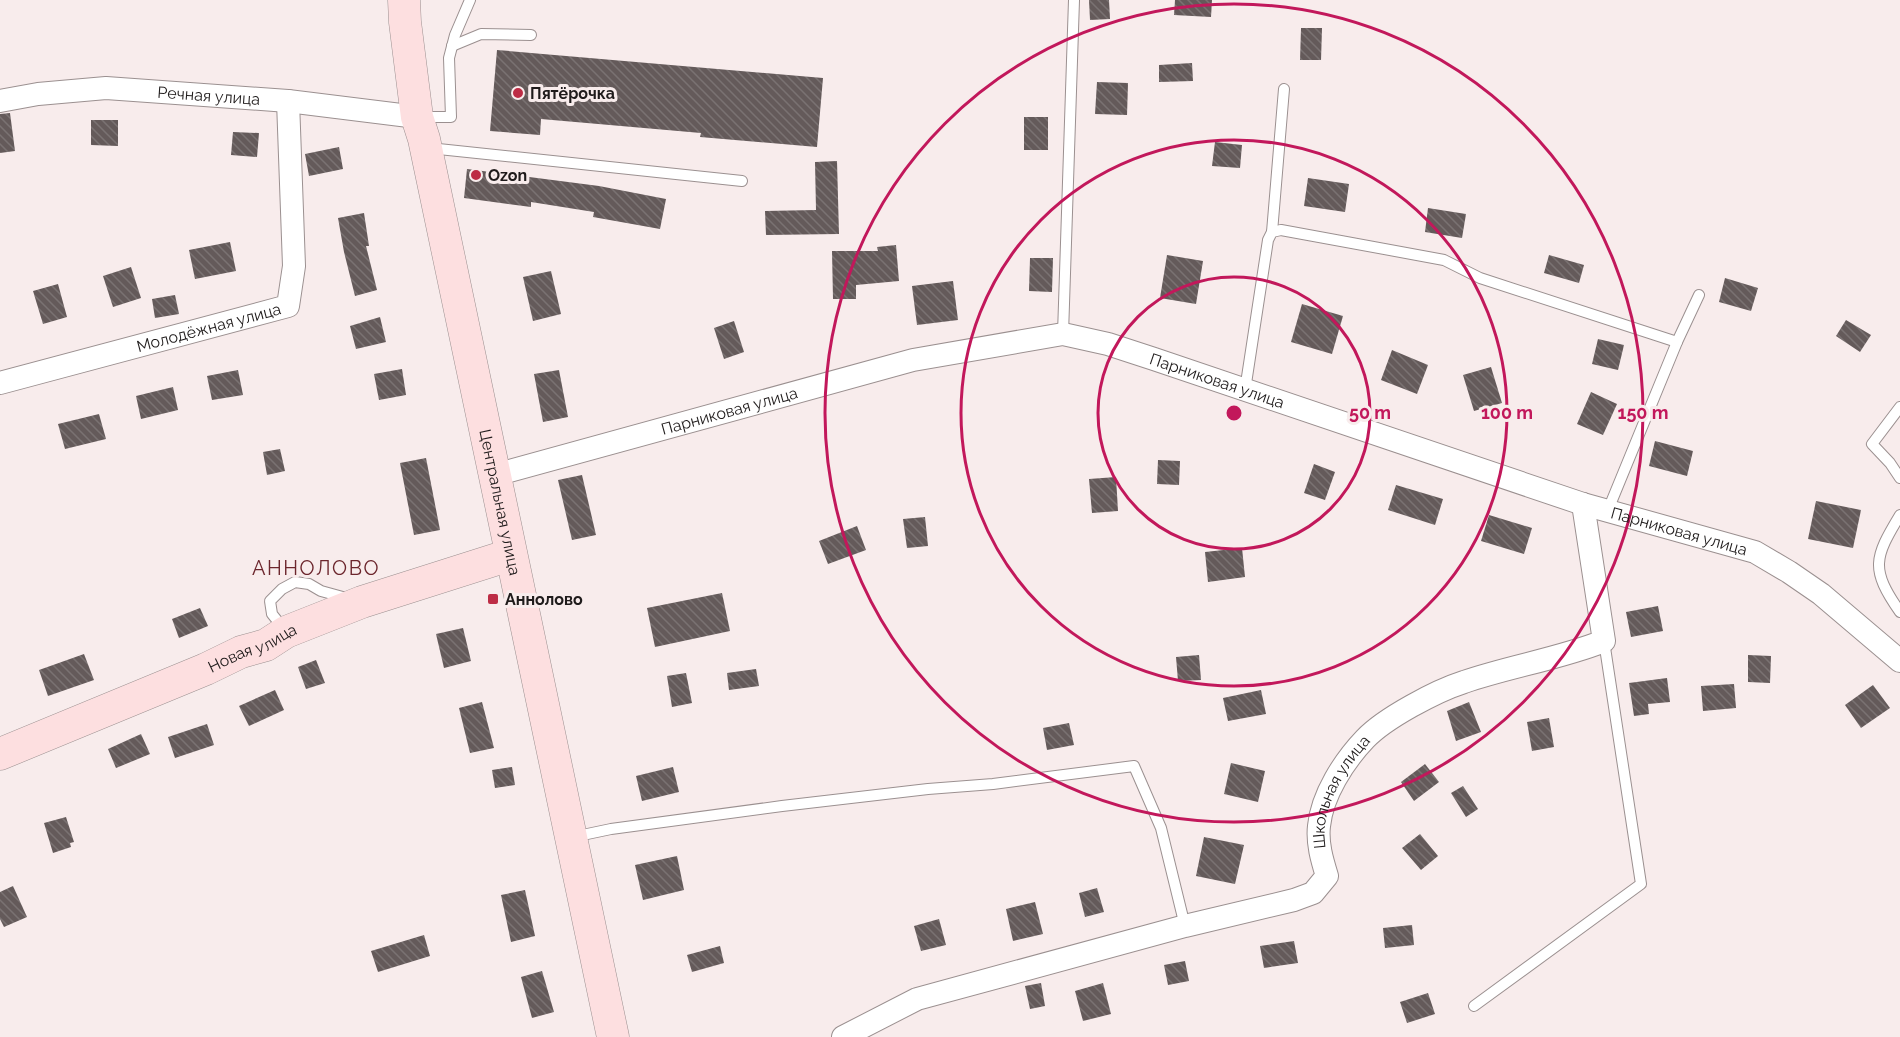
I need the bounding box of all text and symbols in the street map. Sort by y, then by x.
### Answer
street label: Речная улица [157,82,261,108]
place label: Пятёрочка [530,84,615,103]
marker: Пятёрочка [511,86,525,100]
place label: Ozon [488,166,527,185]
marker: Ozon [469,168,483,182]
street label: Молодёжная улица [134,299,283,356]
street label: Парниковая улица [1147,349,1287,412]
street label: Парниковая улица [659,383,800,438]
text: 50 m [1349,402,1391,423]
text: 100 m [1481,402,1533,423]
text: 150 m [1618,402,1669,423]
centre of rings [1224,403,1244,423]
street label: Центральная улица [476,427,525,577]
street label: Парниковая улица [1609,503,1750,559]
district label: АННОЛОВО [252,556,380,580]
place label: Аннолово [505,590,583,609]
marker: Аннолово [486,592,500,606]
street label: Новая улица [205,619,299,676]
street label: Школьная улица [1309,731,1373,850]

